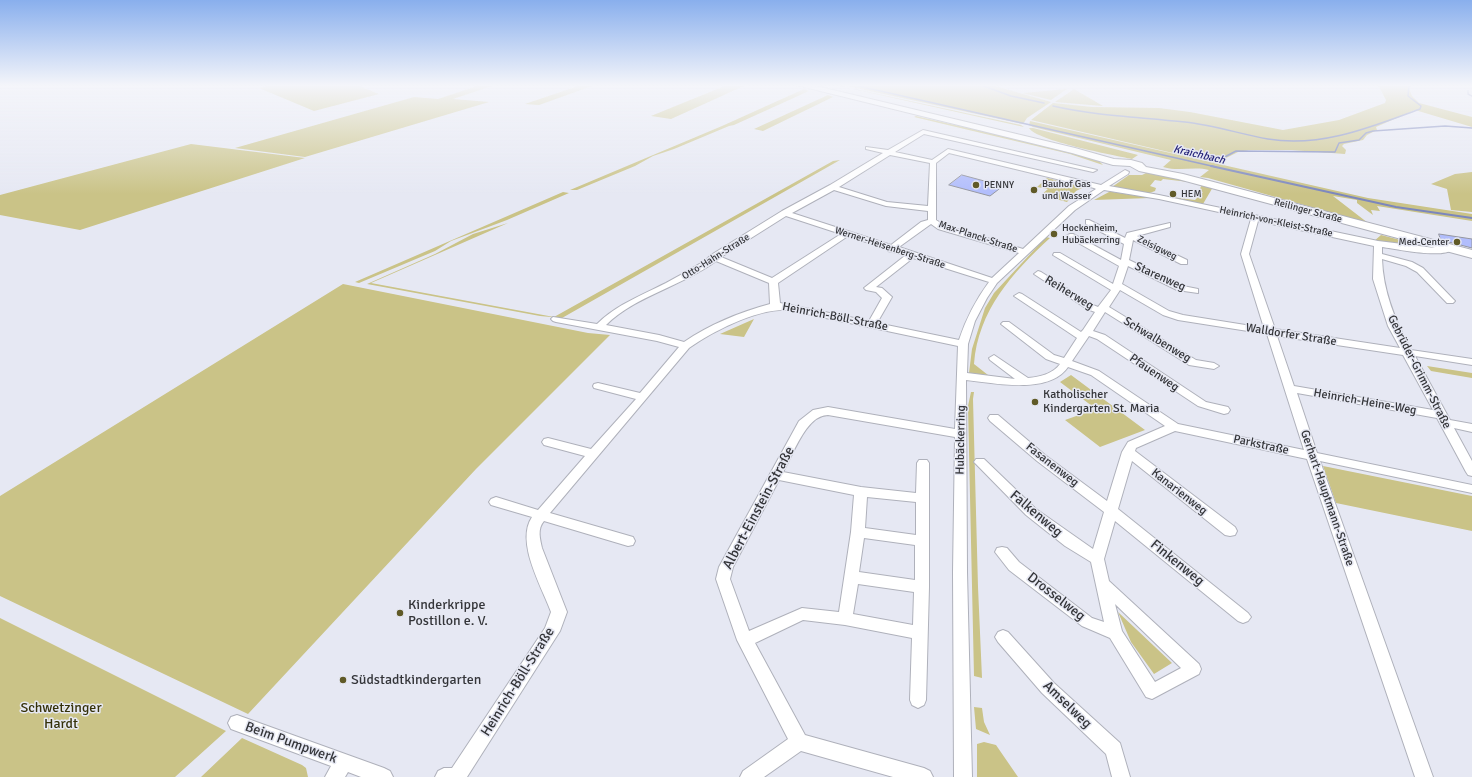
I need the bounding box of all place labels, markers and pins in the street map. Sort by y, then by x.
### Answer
place label: Bauhof Gas und Wasser [1042,178,1091,202]
place label: PENNY [984,179,1014,191]
marker: PENNY [971,180,981,190]
marker: Bauhof Gas und Wasser [1029,185,1039,195]
place label: HEM [1181,188,1201,200]
marker: HEM [1168,189,1178,199]
place label: Hockenheim, Hubäckerring [1062,222,1120,246]
marker: Hockenheim, Hubäckerring [1049,229,1059,239]
place label: Med-Center [1399,236,1449,248]
marker: Med-Center [1452,237,1462,247]
place label: Katholischer Kindergarten St. Maria [1043,388,1159,416]
marker: Katholischer Kindergarten St. Maria [1030,397,1040,407]
place label: Kinderkrippe Postillon e. V. [408,597,488,630]
marker: Kinderkrippe Postillon e. V. [395,608,405,618]
place label: Südstadtkindergarten [351,672,481,688]
marker: Südstadtkindergarten [338,675,348,685]

